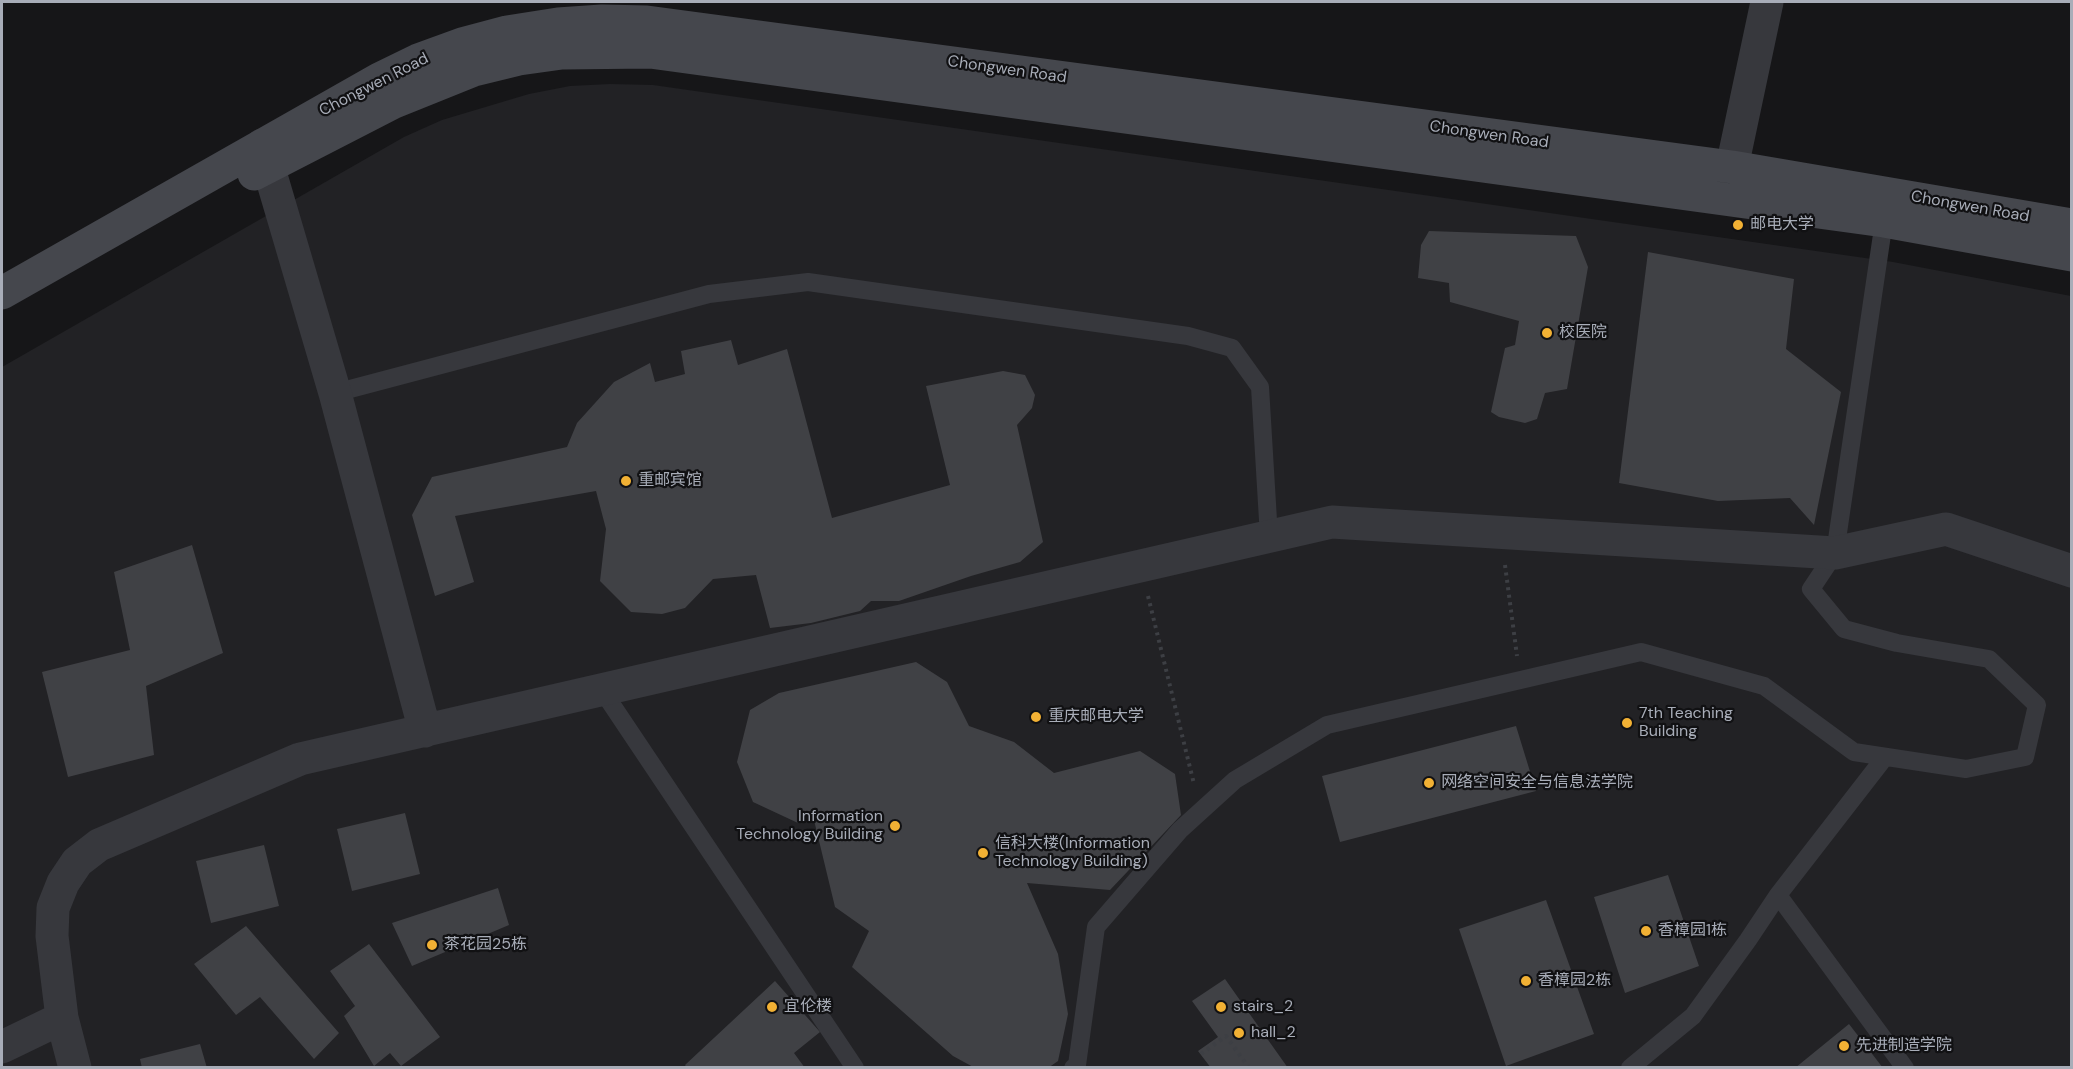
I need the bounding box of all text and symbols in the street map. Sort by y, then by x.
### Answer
street label: Chongwen Road [316,49,432,121]
street label: Chongwen Road [946,52,1068,88]
street label: Chongwen Road [1428,117,1550,153]
street label: Chongwen Road [1909,187,2031,227]
place label: 邮电大学 [1750,215,1814,235]
marker: 邮电大学 [1731,218,1745,232]
place label: 校医院 [1559,323,1607,343]
marker: 校医院 [1540,326,1554,340]
place label: 重邮宾馆 [638,471,702,491]
marker: 重邮宾馆 [619,474,633,488]
place label: 7th Teaching Building [1639,704,1733,742]
place label: 重庆邮电大学 [1048,707,1144,727]
marker: 重庆邮电大学 [1029,710,1043,724]
marker: 7th Teaching Building [1620,716,1634,730]
place label: 网络空间安全与信息法学院 [1441,773,1633,793]
marker: 网络空间安全与信息法学院 [1422,776,1436,790]
place label: Information Technology Building [736,807,883,845]
marker: Information Technology Building [888,819,902,833]
place label: 信科大楼(Information Technology Building) [995,834,1150,872]
marker: 信科大楼(Information Technology Building) [976,846,990,860]
place label: 香樟园1栋 [1658,921,1727,941]
marker: 香樟园1栋 [1639,924,1653,938]
place label: 茶花园25栋 [444,935,527,955]
marker: 茶花园25栋 [425,938,439,952]
place label: 香樟园2栋 [1538,971,1611,991]
marker: 香樟园2栋 [1519,974,1533,988]
place label: 宜伦楼 [784,997,832,1017]
place label: stairs_2 [1233,997,1293,1017]
marker: 宜伦楼 [765,1000,779,1014]
marker: stairs_2 [1214,1000,1228,1014]
place label: hall_2 [1251,1023,1296,1043]
marker: hall_2 [1232,1026,1246,1040]
place label: 先进制造学院 [1856,1036,1952,1056]
marker: 先进制造学院 [1837,1039,1851,1053]

